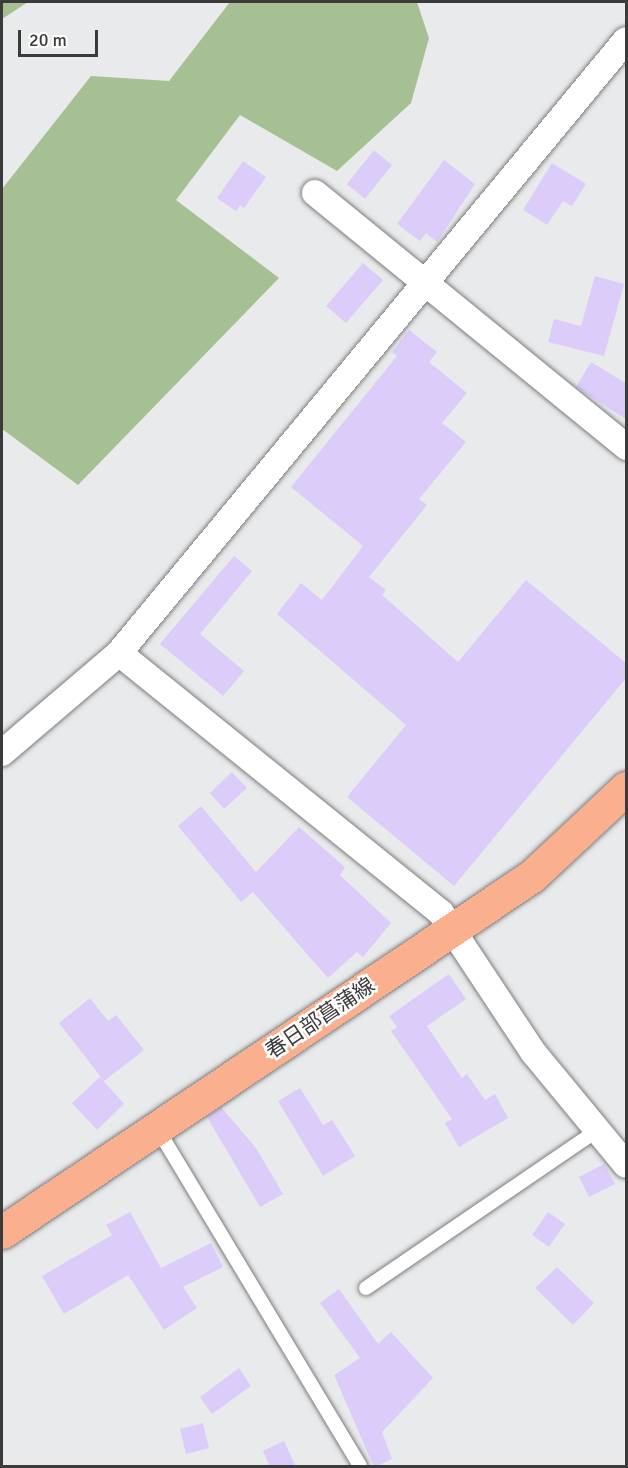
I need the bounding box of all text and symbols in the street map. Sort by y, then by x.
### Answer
scale bar [21,18,100,56]
text: 20 m [29,29,67,51]
street label: 春日部菖蒲線 [261,972,379,1064]

